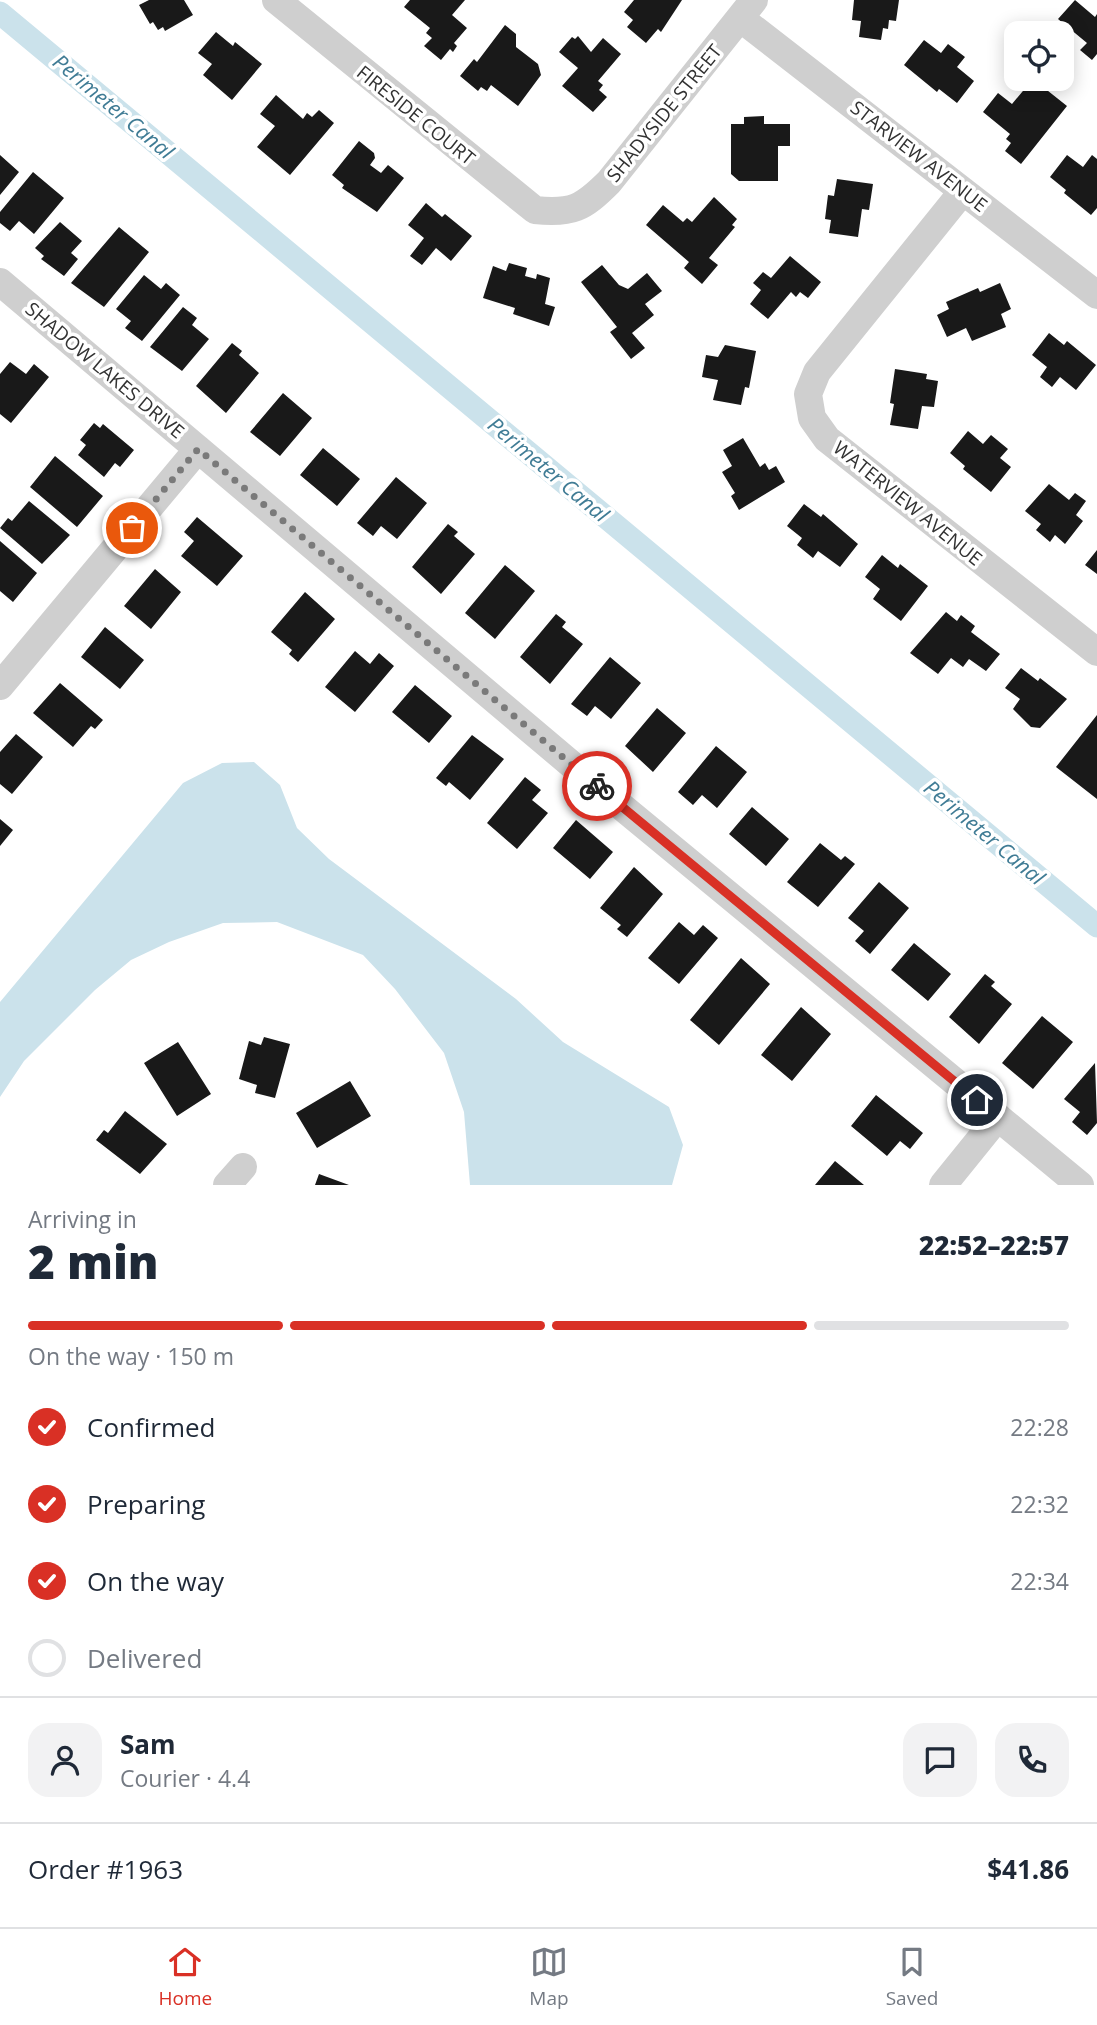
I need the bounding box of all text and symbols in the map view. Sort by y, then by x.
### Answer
map controls [1004,21,1074,91]
button: locate [1004,21,1074,91]
street label: SHADYSIDE STREET [600,38,728,187]
water label: Perimeter Canal [47,48,180,165]
street label: FIRESIDE COURT [351,59,481,171]
street label: STARVIEW AVENUE [845,94,993,218]
street label: SHADOW LAKES DRIVE [20,296,190,444]
water label: Perimeter Canal [482,411,615,528]
street label: WATERVIEW AVENUE [828,435,988,571]
pin [102,498,162,558]
icon: bag [113,509,151,547]
courier [562,751,632,821]
icon: bike [578,767,616,805]
water label: Perimeter Canal [918,774,1051,891]
pin [947,1070,1007,1130]
icon: home [958,1081,996,1119]
text: Arriving in [28,1203,137,1235]
text: 22:52–22:57 [919,1227,1069,1263]
text: 2 min [28,1230,159,1292]
text: On the way · 150 m [28,1340,234,1372]
icon: check [28,1408,66,1446]
text: Confirmed [87,1409,215,1445]
text: 22:28 [1010,1411,1069,1443]
icon: check [28,1485,66,1523]
text: Preparing [87,1486,205,1522]
text: 22:32 [1010,1488,1069,1520]
icon: check [28,1562,66,1600]
text: On the way [87,1563,224,1599]
text: 22:34 [1010,1565,1069,1597]
text: Delivered [87,1640,202,1676]
button: person [28,1723,102,1797]
button: chat [903,1723,977,1797]
button: phone [995,1723,1069,1797]
text: Sam [120,1726,176,1762]
text: Courier · 4.4 [120,1762,250,1794]
text: Order #1963 [28,1851,183,1887]
text: $41.86 [987,1851,1069,1887]
tab: Home [159,1943,212,2011]
tab: Map [529,1943,569,2011]
tab: Saved [886,1943,938,2011]

